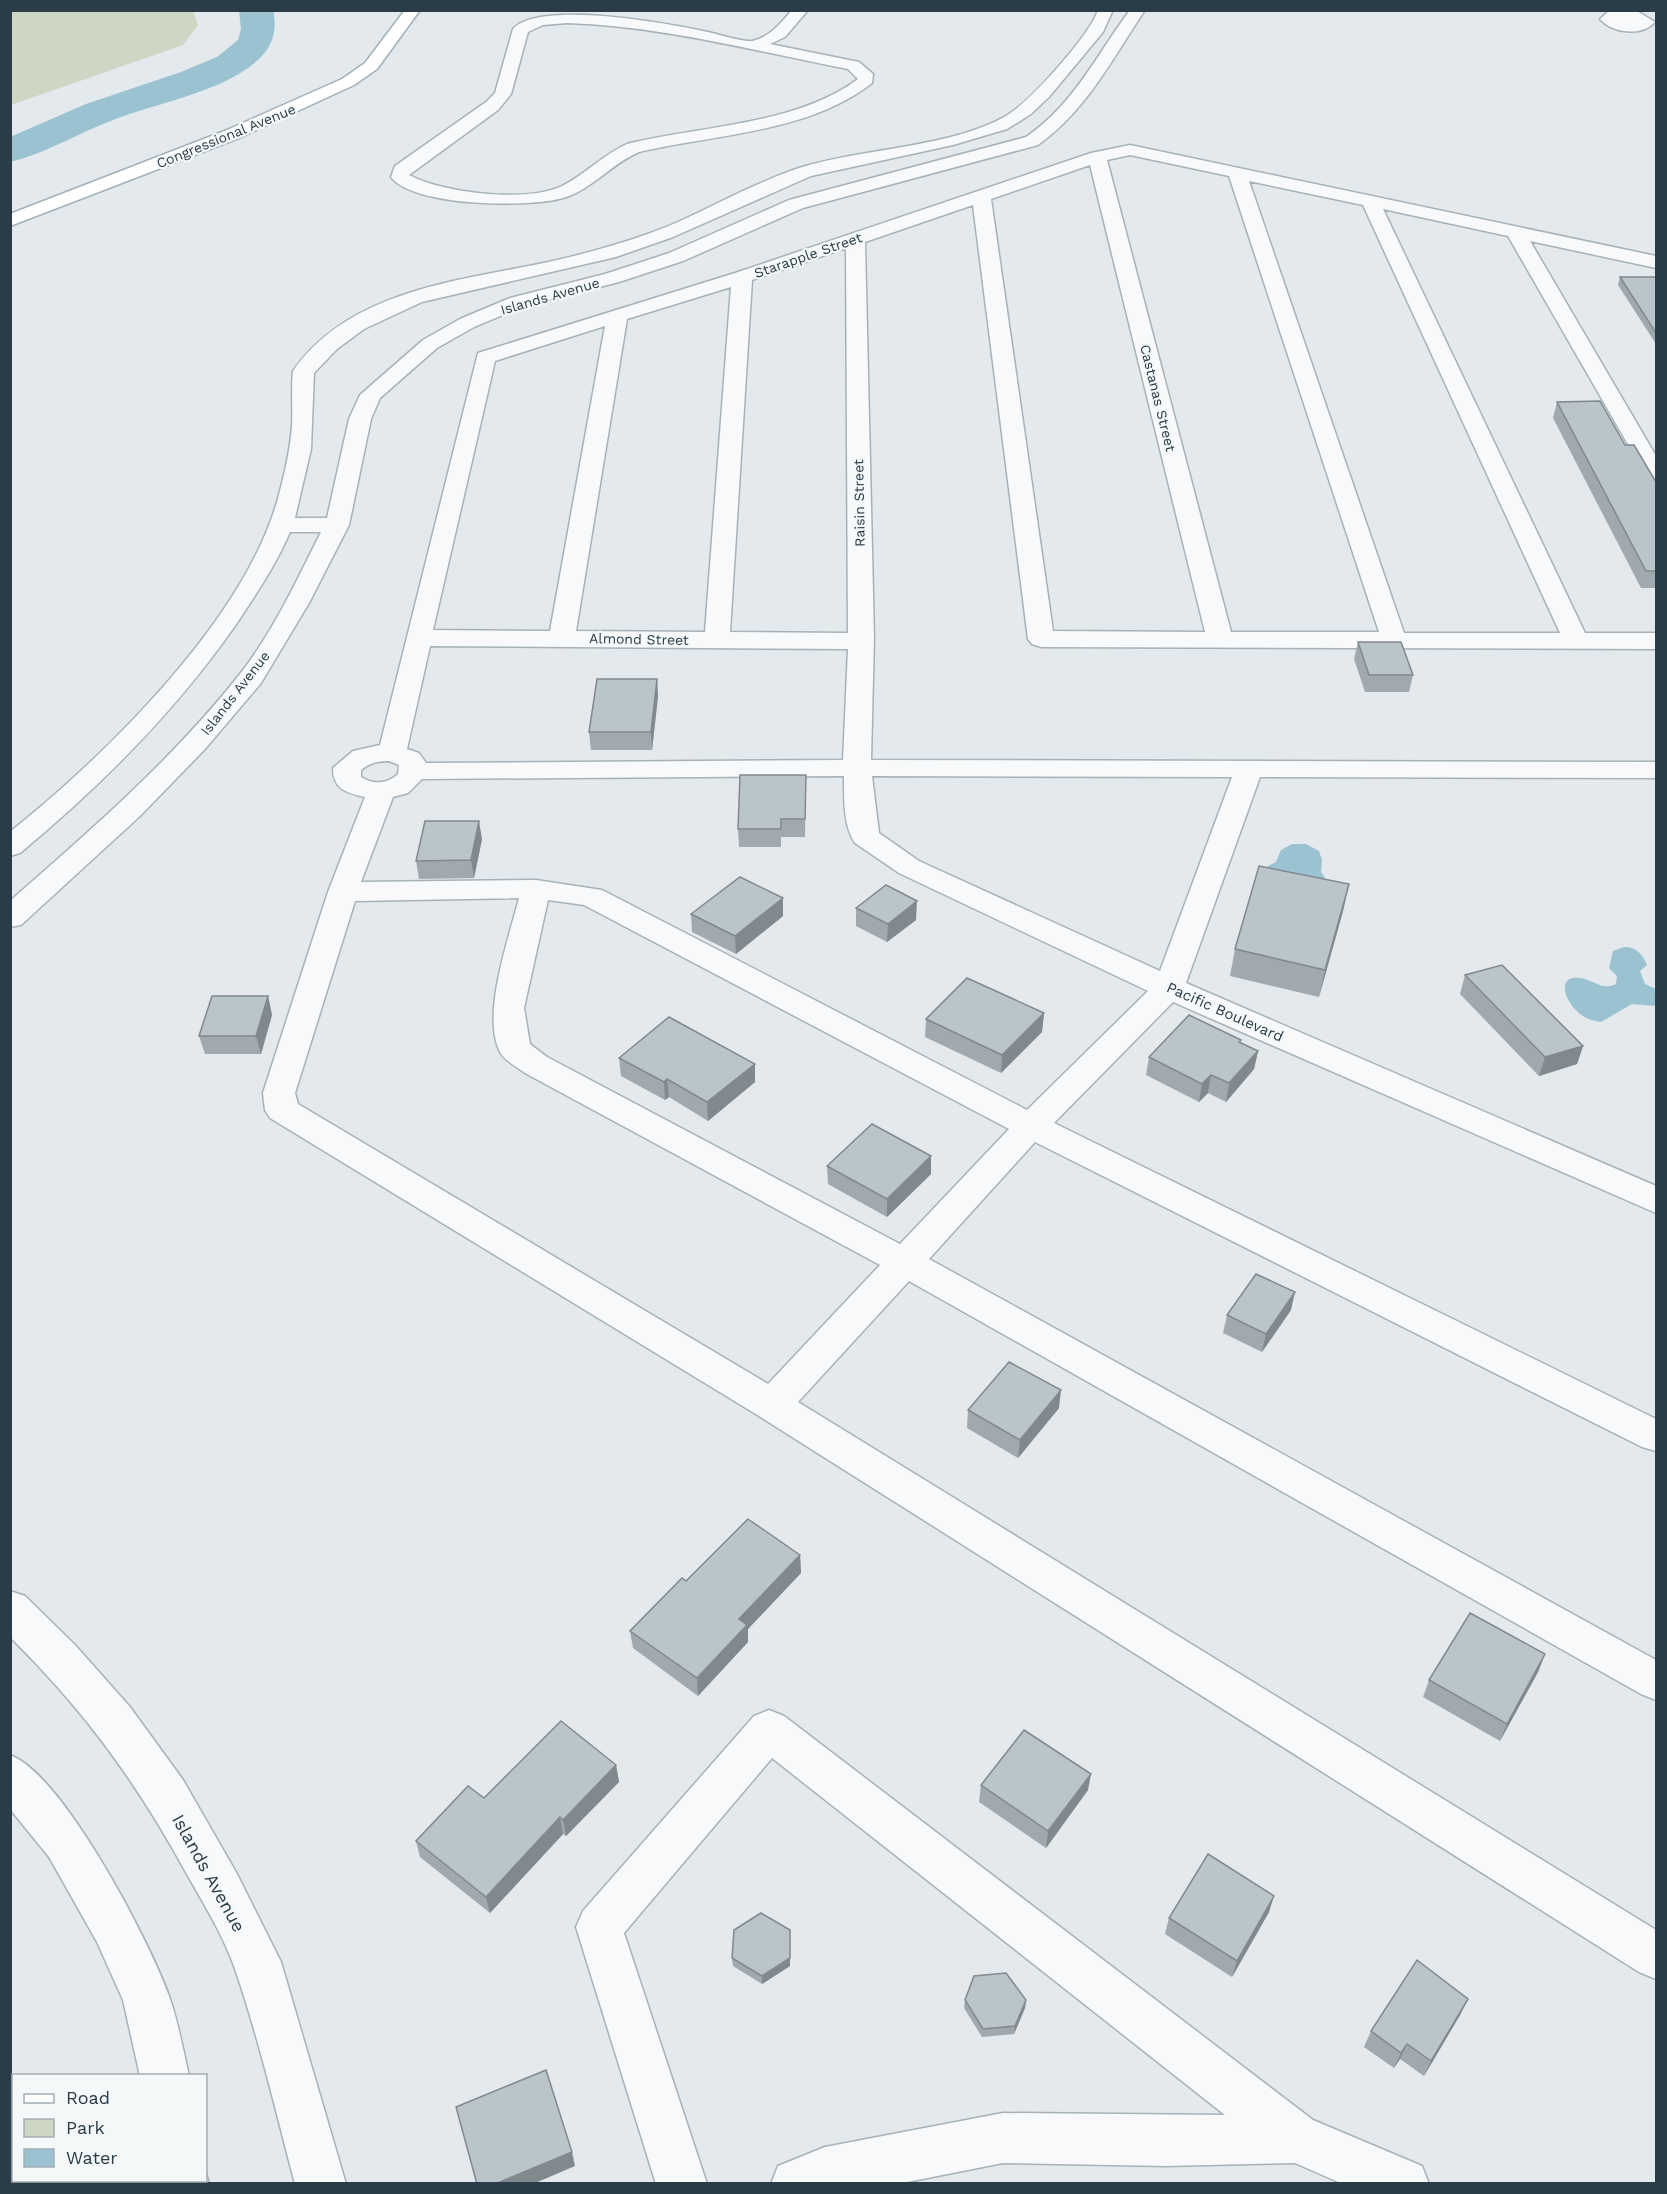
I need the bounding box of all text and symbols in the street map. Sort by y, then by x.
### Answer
street label: Congressional Avenue [154,101,298,171]
street label: Starapple Street [752,229,864,281]
street label: Islands Avenue [499,274,601,318]
street label: Castanas Street [1137,343,1179,453]
street label: Raisin Street [850,459,868,547]
street label: Almond Street [589,630,689,648]
street label: Islands Avenue [197,648,273,738]
street label: Pacific Boulevard [1164,978,1286,1046]
street label: Islands Avenue [168,1810,250,1936]
legend [12,2074,207,2182]
text: Road [66,2087,110,2108]
text: Park [66,2117,105,2138]
text: Water [66,2147,118,2168]

